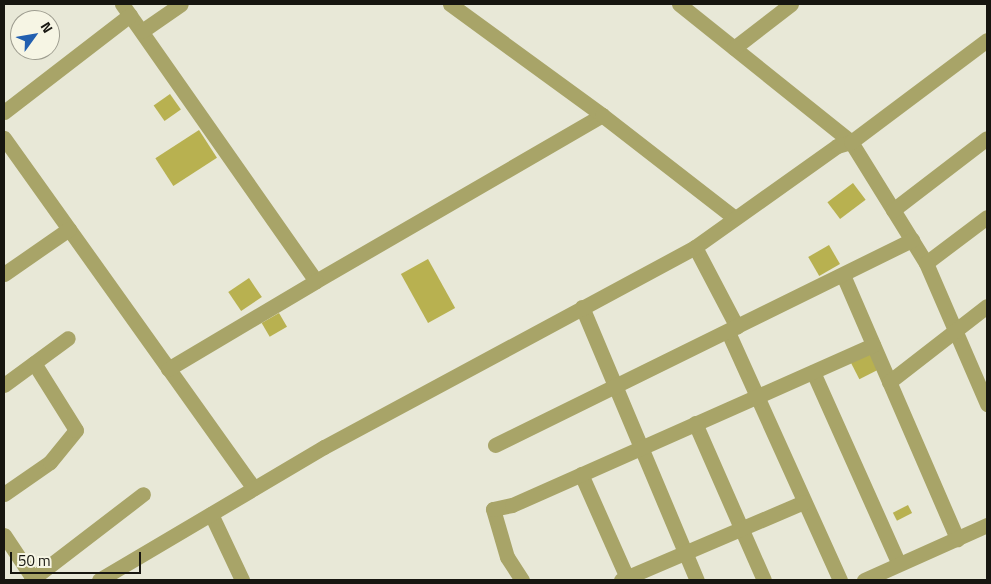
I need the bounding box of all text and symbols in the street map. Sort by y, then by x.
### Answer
north arrow [10,10,60,60]
text: N [36,18,59,37]
scale bar [12,542,144,574]
text: 50 m [18,549,51,572]

